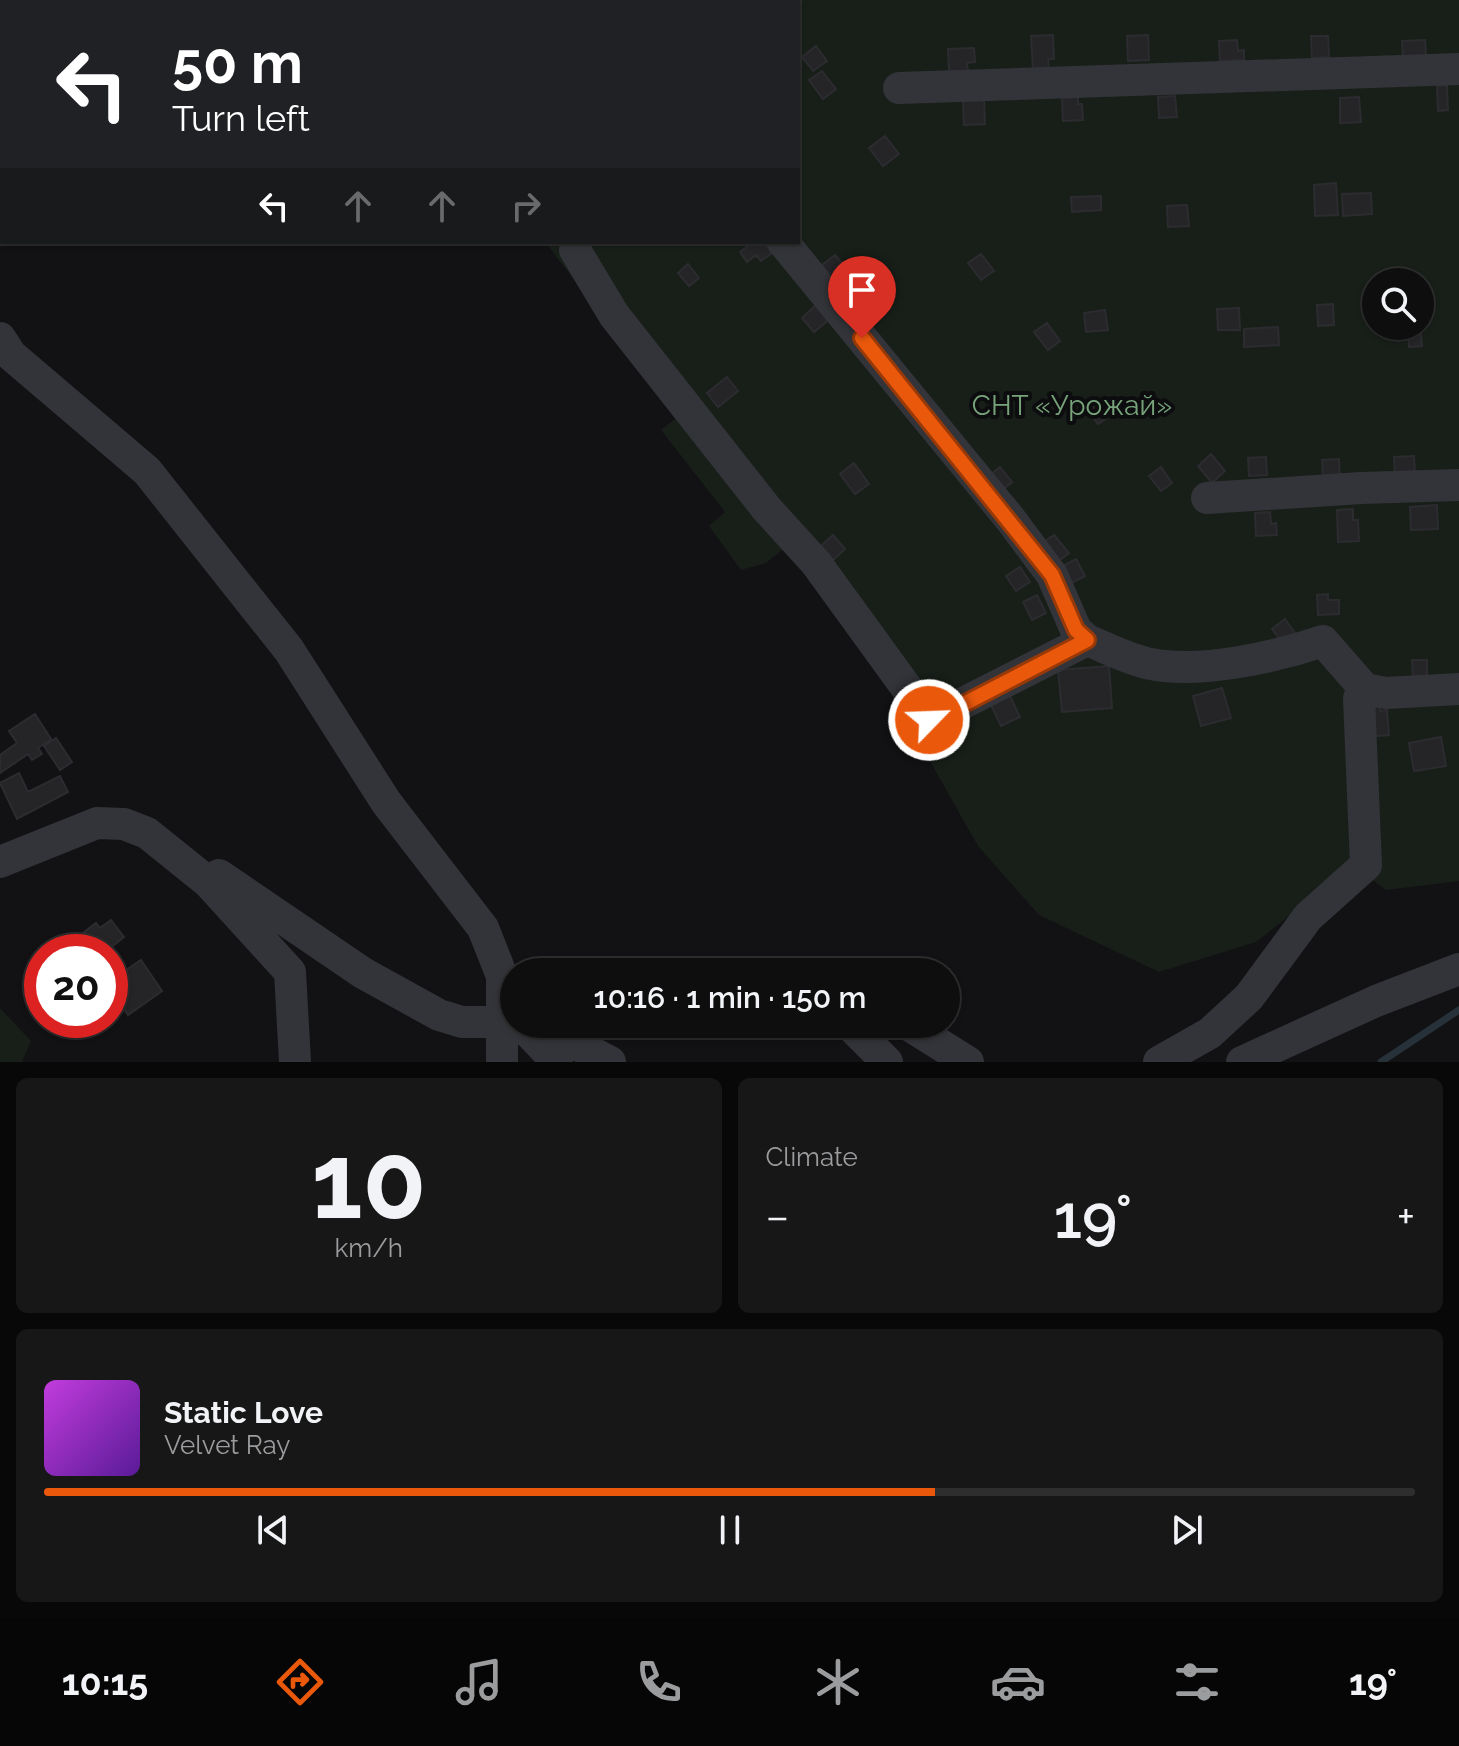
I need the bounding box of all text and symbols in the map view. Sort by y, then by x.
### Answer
text: 50 m [172,30,303,96]
icon: left [40,32,144,136]
text: Turn left [172,97,310,139]
icon: left [252,184,296,228]
icon: ahead [336,184,380,228]
icon: ahead [420,184,464,228]
icon: right [504,184,548,228]
pin [828,256,896,338]
icon: arrive [840,268,884,312]
map controls [1362,268,1434,340]
button: search [1362,268,1434,340]
park label: СНТ «Урожай» [972,389,1172,422]
position arrow [887,678,971,762]
speed limit sign: 20 [24,934,128,1038]
text: 10:16 · 1 min · 150 m [594,980,866,1015]
text: 10 [311,1120,426,1242]
text: Climate [766,1142,858,1172]
text: 19° [1054,1182,1132,1252]
text: − [766,1191,789,1242]
text: + [1397,1191,1415,1242]
text: km/h [334,1233,403,1263]
text: Static Love [164,1395,323,1430]
text: Velvet Ray [164,1430,290,1460]
icon: previous [251,1508,295,1552]
icon: pause [708,1508,752,1552]
icon: next [1165,1508,1209,1552]
icon: directions [272,1654,328,1710]
icon: music [451,1654,507,1710]
icon: phone [631,1654,687,1710]
icon: climate [810,1654,866,1710]
icon: car [990,1654,1046,1710]
icon: filters [1169,1654,1225,1710]
text: 10:15 [62,1661,148,1703]
text: 19° [1349,1661,1397,1703]

